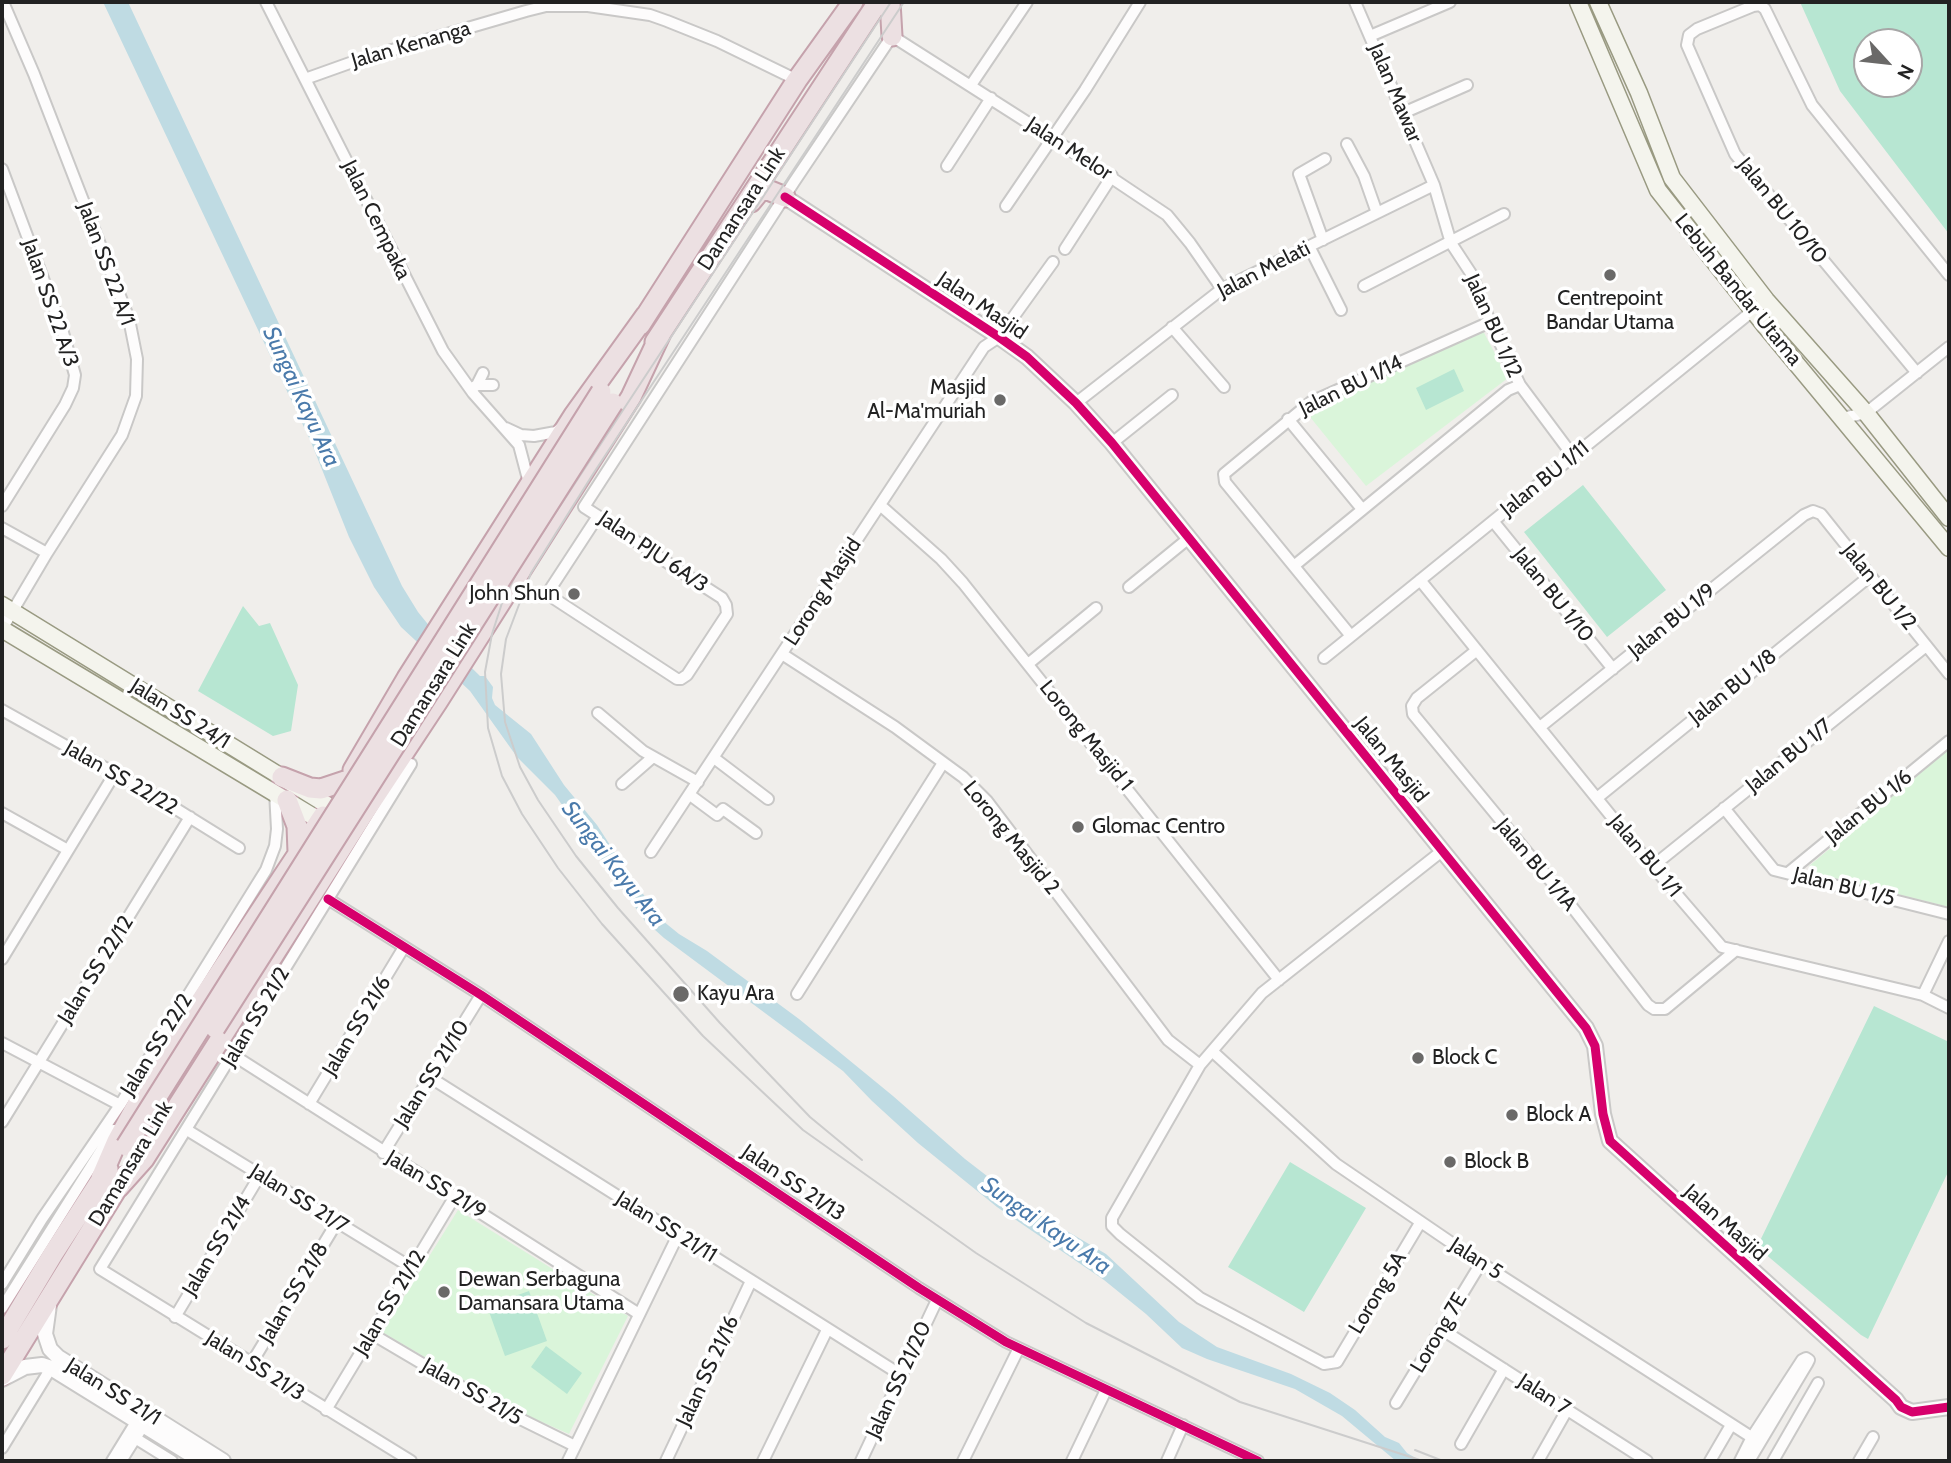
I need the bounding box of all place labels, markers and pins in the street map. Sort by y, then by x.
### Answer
marker: Centrepoint Bandar Utama [1602,267,1618,283]
place label: Centrepoint Bandar Utama [1546,286,1674,336]
place label: Masjid Al-Ma'muriah [867,375,986,425]
marker: Masjid Al-Ma'muriah [992,392,1008,408]
place label: John Shun [469,581,560,607]
marker: John Shun [566,586,582,602]
place label: Glomac Centro [1092,814,1225,840]
marker: Glomac Centro [1070,819,1086,835]
place label: Kayu Ara [697,981,774,1007]
marker: Kayu Ara [671,984,691,1004]
place label: Block C [1432,1045,1497,1071]
marker: Block C [1410,1050,1426,1066]
place label: Block A [1526,1102,1591,1128]
marker: Block A [1504,1107,1520,1123]
place label: Block B [1464,1149,1529,1175]
marker: Block B [1442,1154,1458,1170]
place label: Dewan Serbaguna Damansara Utama [458,1267,624,1317]
marker: Dewan Serbaguna Damansara Utama [436,1284,452,1300]

